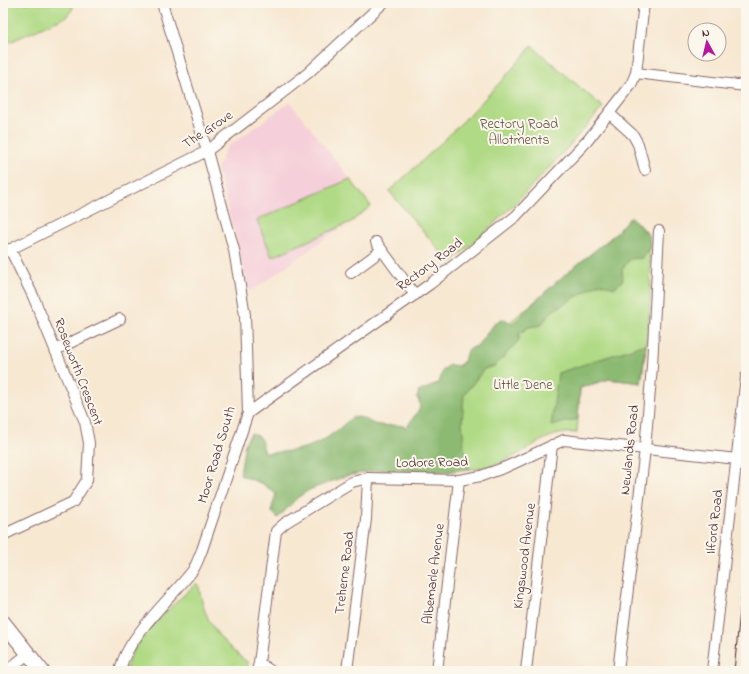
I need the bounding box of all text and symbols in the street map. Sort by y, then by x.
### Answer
north arrow [687,22,727,62]
text: N [701,25,711,42]
street label: The Grove [179,105,238,155]
park label: Rectory Road Allotments [480,114,558,151]
street label: Rectory Road [392,233,468,298]
street label: Roseworth Crescent [48,315,108,429]
park label: Little Dene [494,375,553,396]
street label: Moor Road South [192,404,242,506]
street label: Newlands Road [615,404,645,496]
street label: Lodore Road [396,452,468,474]
street label: Ilford Road [701,488,729,555]
street label: Kingswood Avenue [508,501,543,610]
street label: Albemarle Avenue [417,522,451,626]
street label: Treherne Road [330,530,360,615]

